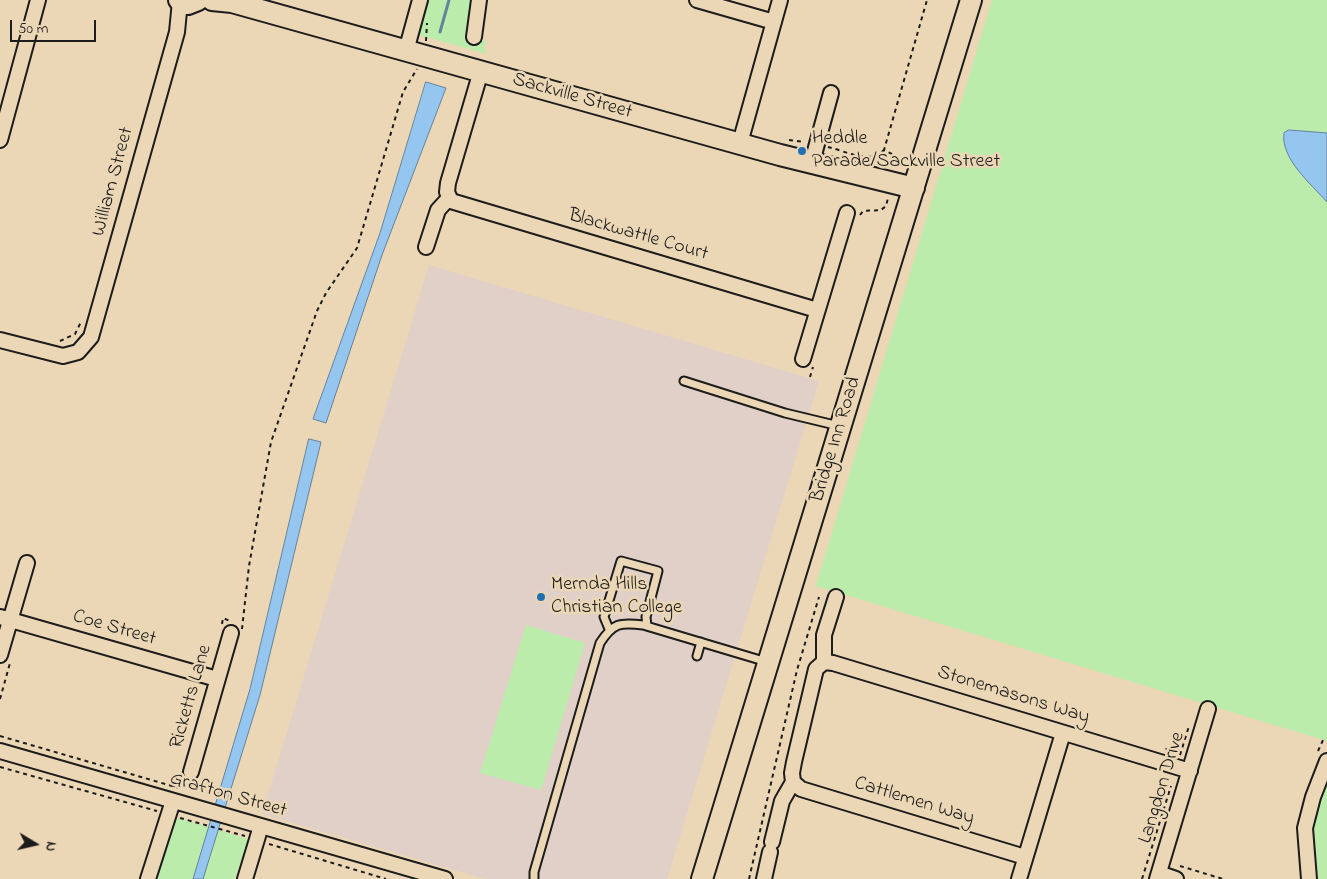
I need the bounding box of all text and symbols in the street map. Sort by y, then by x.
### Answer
scale bar [12,10,99,42]
text: 50 m [18,18,48,40]
street label: Sackville Street [509,68,635,126]
street label: William Street [88,125,140,239]
place label: Heddle Parade/Sackville Street [812,128,1000,175]
marker: Heddle Parade/Sackville Street [796,145,808,157]
street label: Blackwattle Court [565,205,711,267]
street label: Bridge Inn Road [806,374,868,506]
place label: Mernda Hills Christian College [551,574,682,621]
marker: Mernda Hills Christian College [535,591,547,603]
street label: Coe Street [69,606,159,652]
street label: Ricketts Lane [166,642,218,752]
street label: Stonemasons Way [934,661,1092,731]
street label: Langdon Drive [1135,729,1191,847]
street label: Grafton Street [167,768,289,824]
street label: Cattlemen Way [851,772,977,832]
north arrow [10,819,60,869]
text: N [39,840,61,853]

